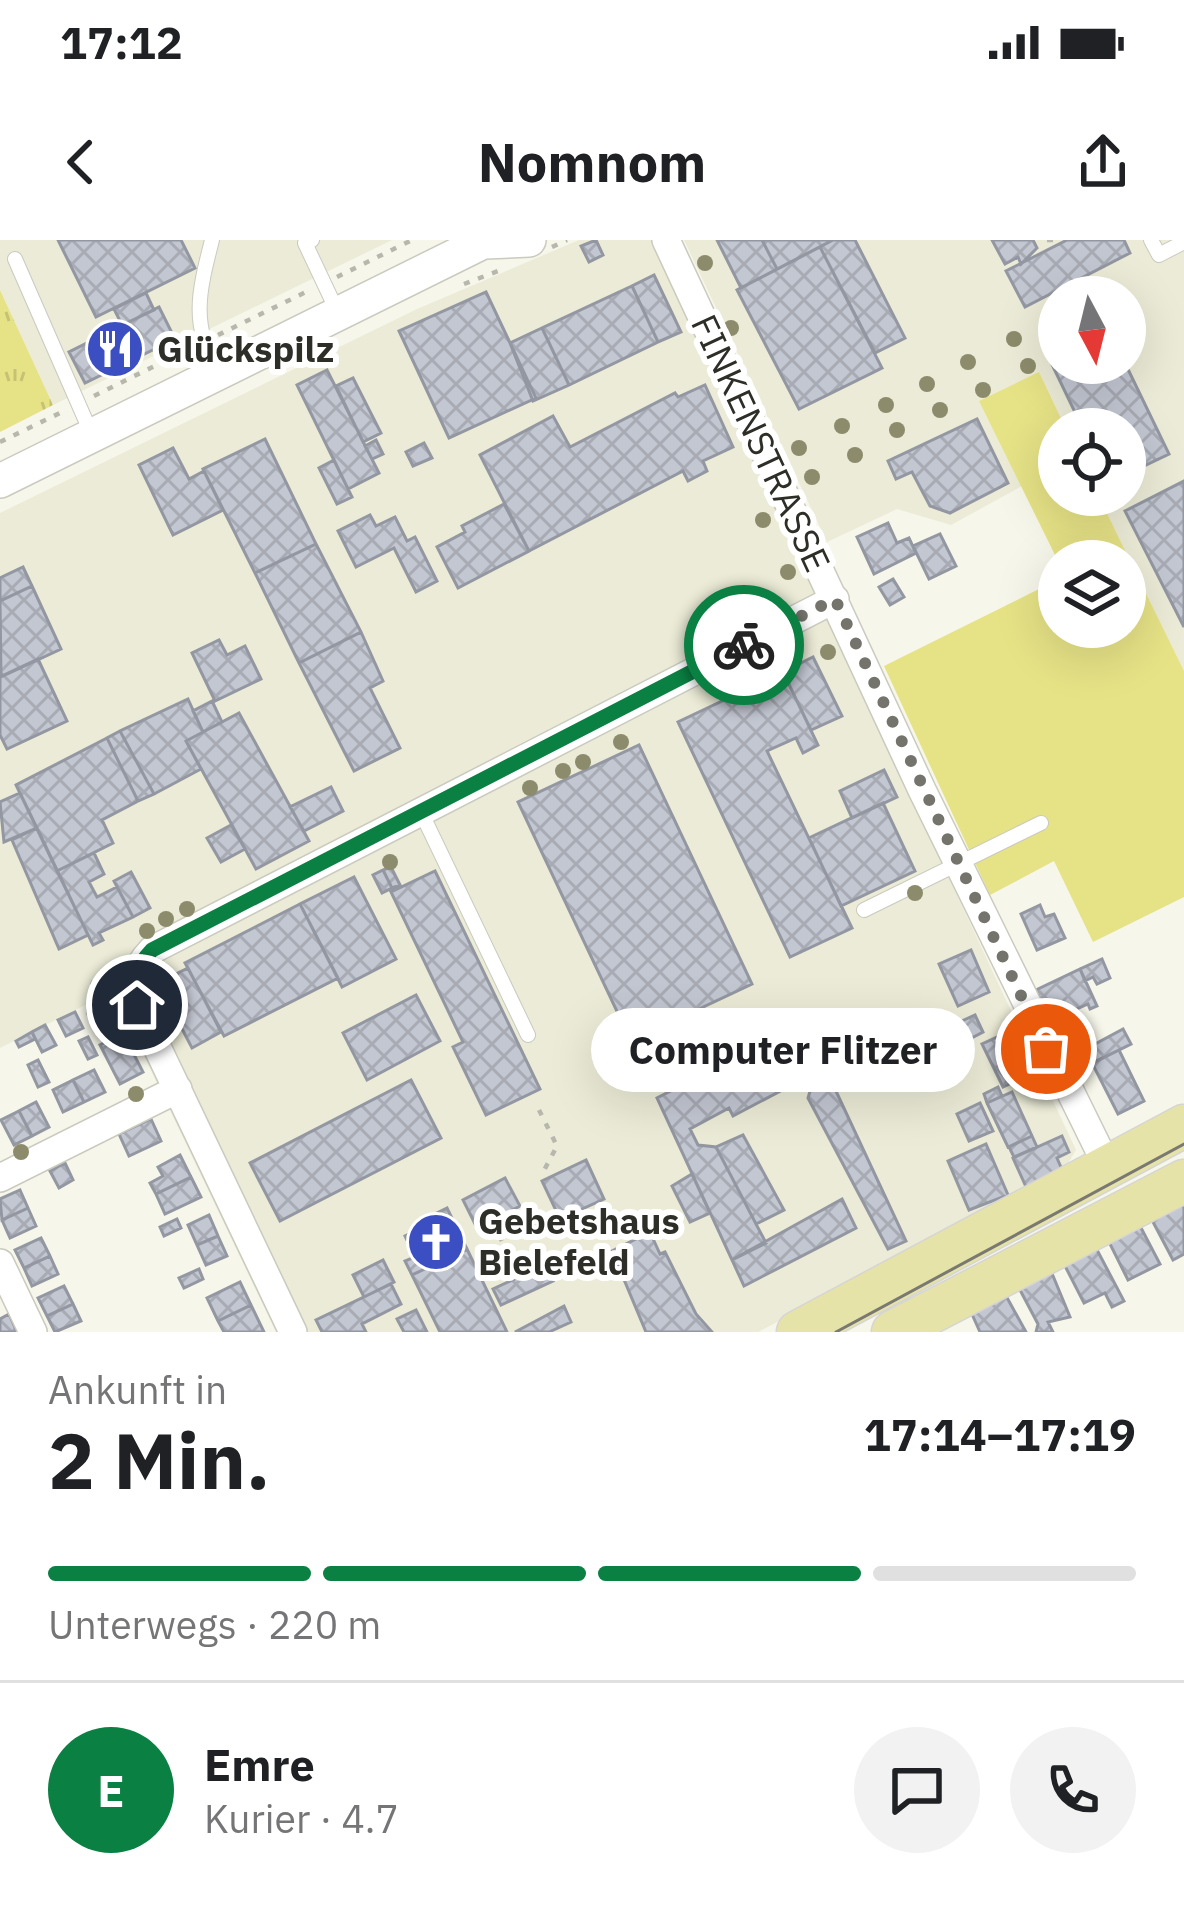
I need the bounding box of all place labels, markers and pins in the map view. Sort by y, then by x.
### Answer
restaurant icon: Glückspilz [84,318,146,380]
place label: Glückspilz [157,325,334,372]
pin [86,954,188,1056]
pin [995,998,1097,1100]
callout: Computer Flitzer [590,1007,974,1091]
place label: Gebetshaus Bielefeld [478,1197,680,1285]
church icon: Gebetshaus Bielefeld [405,1211,467,1273]

